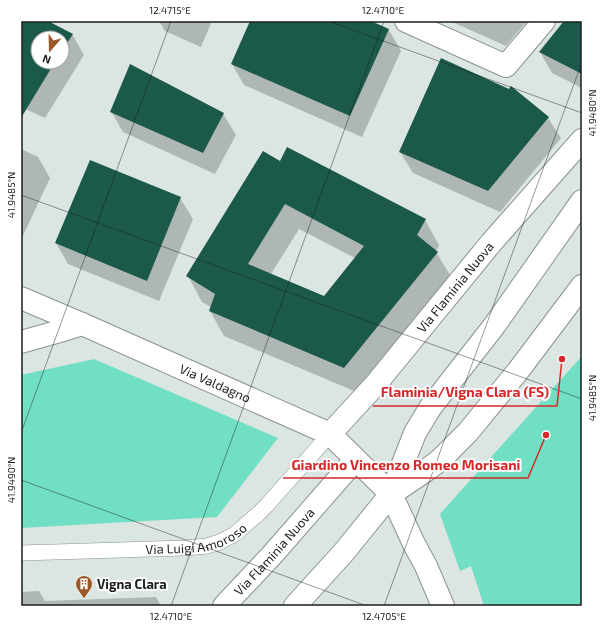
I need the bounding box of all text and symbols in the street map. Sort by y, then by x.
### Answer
text: 12.4715°E [149,4,191,16]
text: 12.4710°E [362,4,405,16]
north arrow [30,30,70,70]
text: N [40,52,52,67]
text: 41.9480°N [586,89,598,137]
text: 41.9485°N [5,172,17,218]
street label: Via Flaminia Nuova [413,238,497,336]
street label: Via Valdagno [177,360,253,406]
text: 41.9485°N [586,375,598,421]
callout: Flaminia/Vigna Clara (FS) [373,380,557,406]
text: Flaminia/Vigna Clara (FS) [381,383,549,400]
callout: Giardino Vincenzo Romeo Morisani [283,452,528,478]
text: Giardino Vincenzo Romeo Morisani [292,456,520,473]
text: 41.9490°N [5,457,17,503]
street label: Via Flaminia Nuova [230,504,318,599]
street label: Via Luigi Amoroso [145,520,250,557]
building icon: Vigna Clara [74,574,94,599]
place label: Vigna Clara [97,576,167,592]
text: 12.4710°E [150,610,193,622]
text: 12.4705°E [362,610,406,622]

